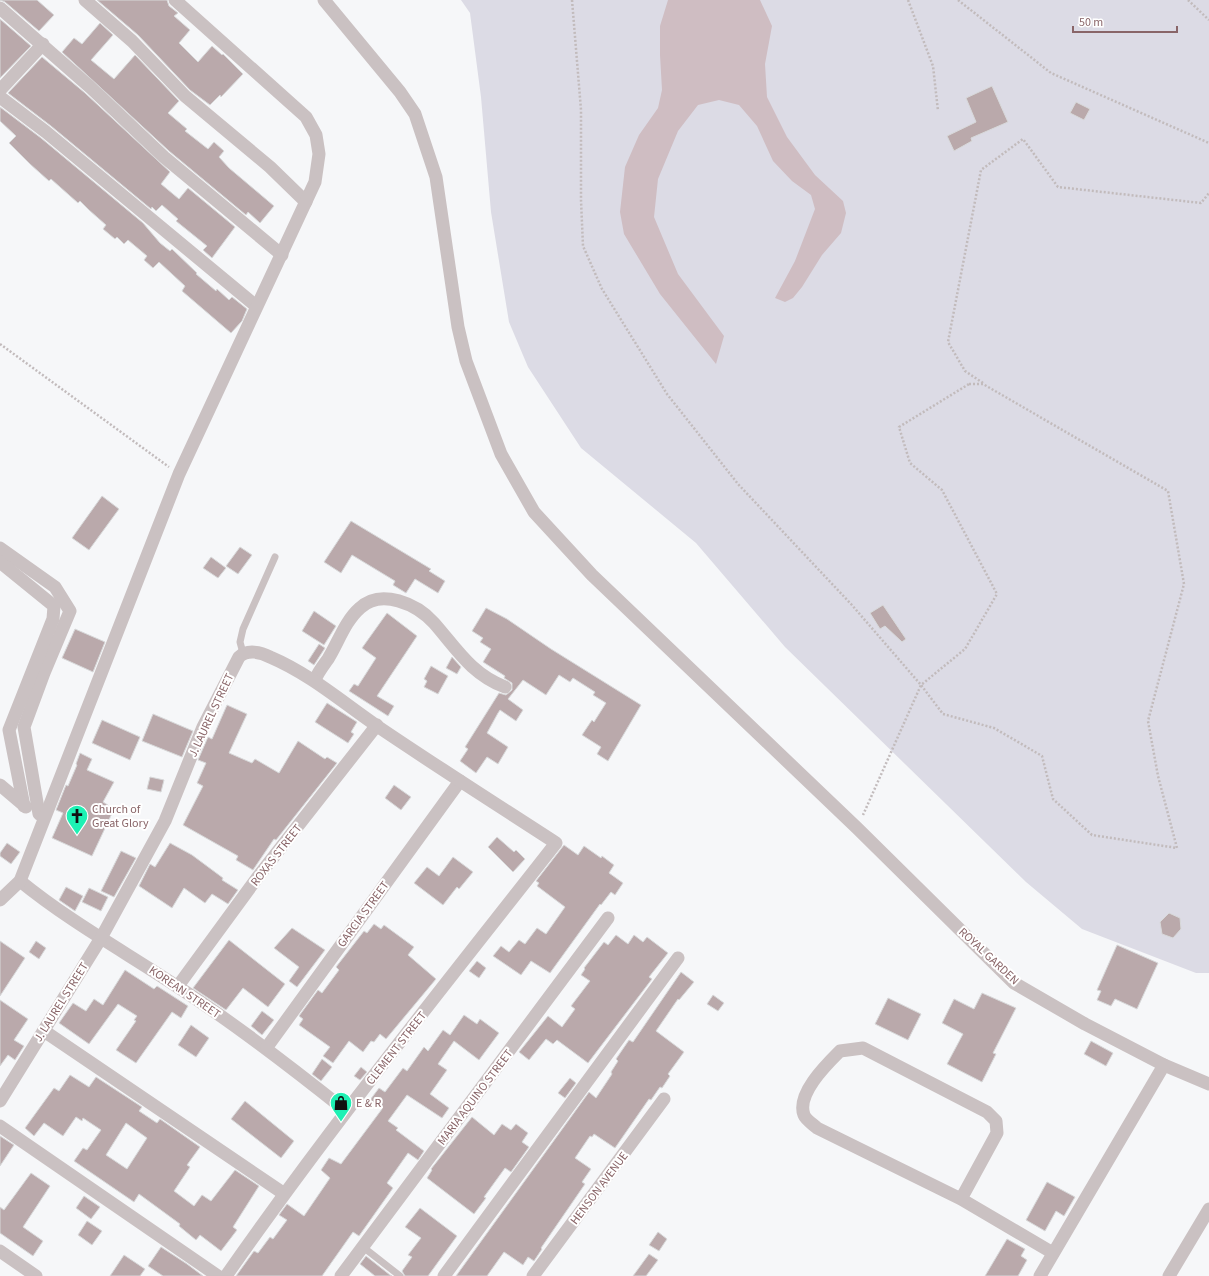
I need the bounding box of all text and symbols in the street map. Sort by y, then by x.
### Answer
scale bar [1073,8,1177,34]
text: 50 m [1079,14,1103,31]
street label: J. LAUREL STREET [185,670,239,760]
place label: Church of Great Glory [92,801,149,832]
church icon: Church of Great Glory [64,803,90,836]
street label: ROXAS STREET [247,820,306,890]
street label: GARCIA STREET [334,877,394,951]
street label: ROYAL GARDEN [955,924,1023,989]
street label: J. LAUREL STREET [30,959,93,1045]
street label: KOREAN STREET [146,962,224,1023]
street label: CLEMENT STREET [362,1008,431,1089]
street label: MARIA AQUINO STREET [434,1045,517,1149]
shop icon: E & R [328,1090,354,1123]
place label: E & R [356,1095,381,1112]
street label: HENSON AVENUE [566,1148,632,1228]

